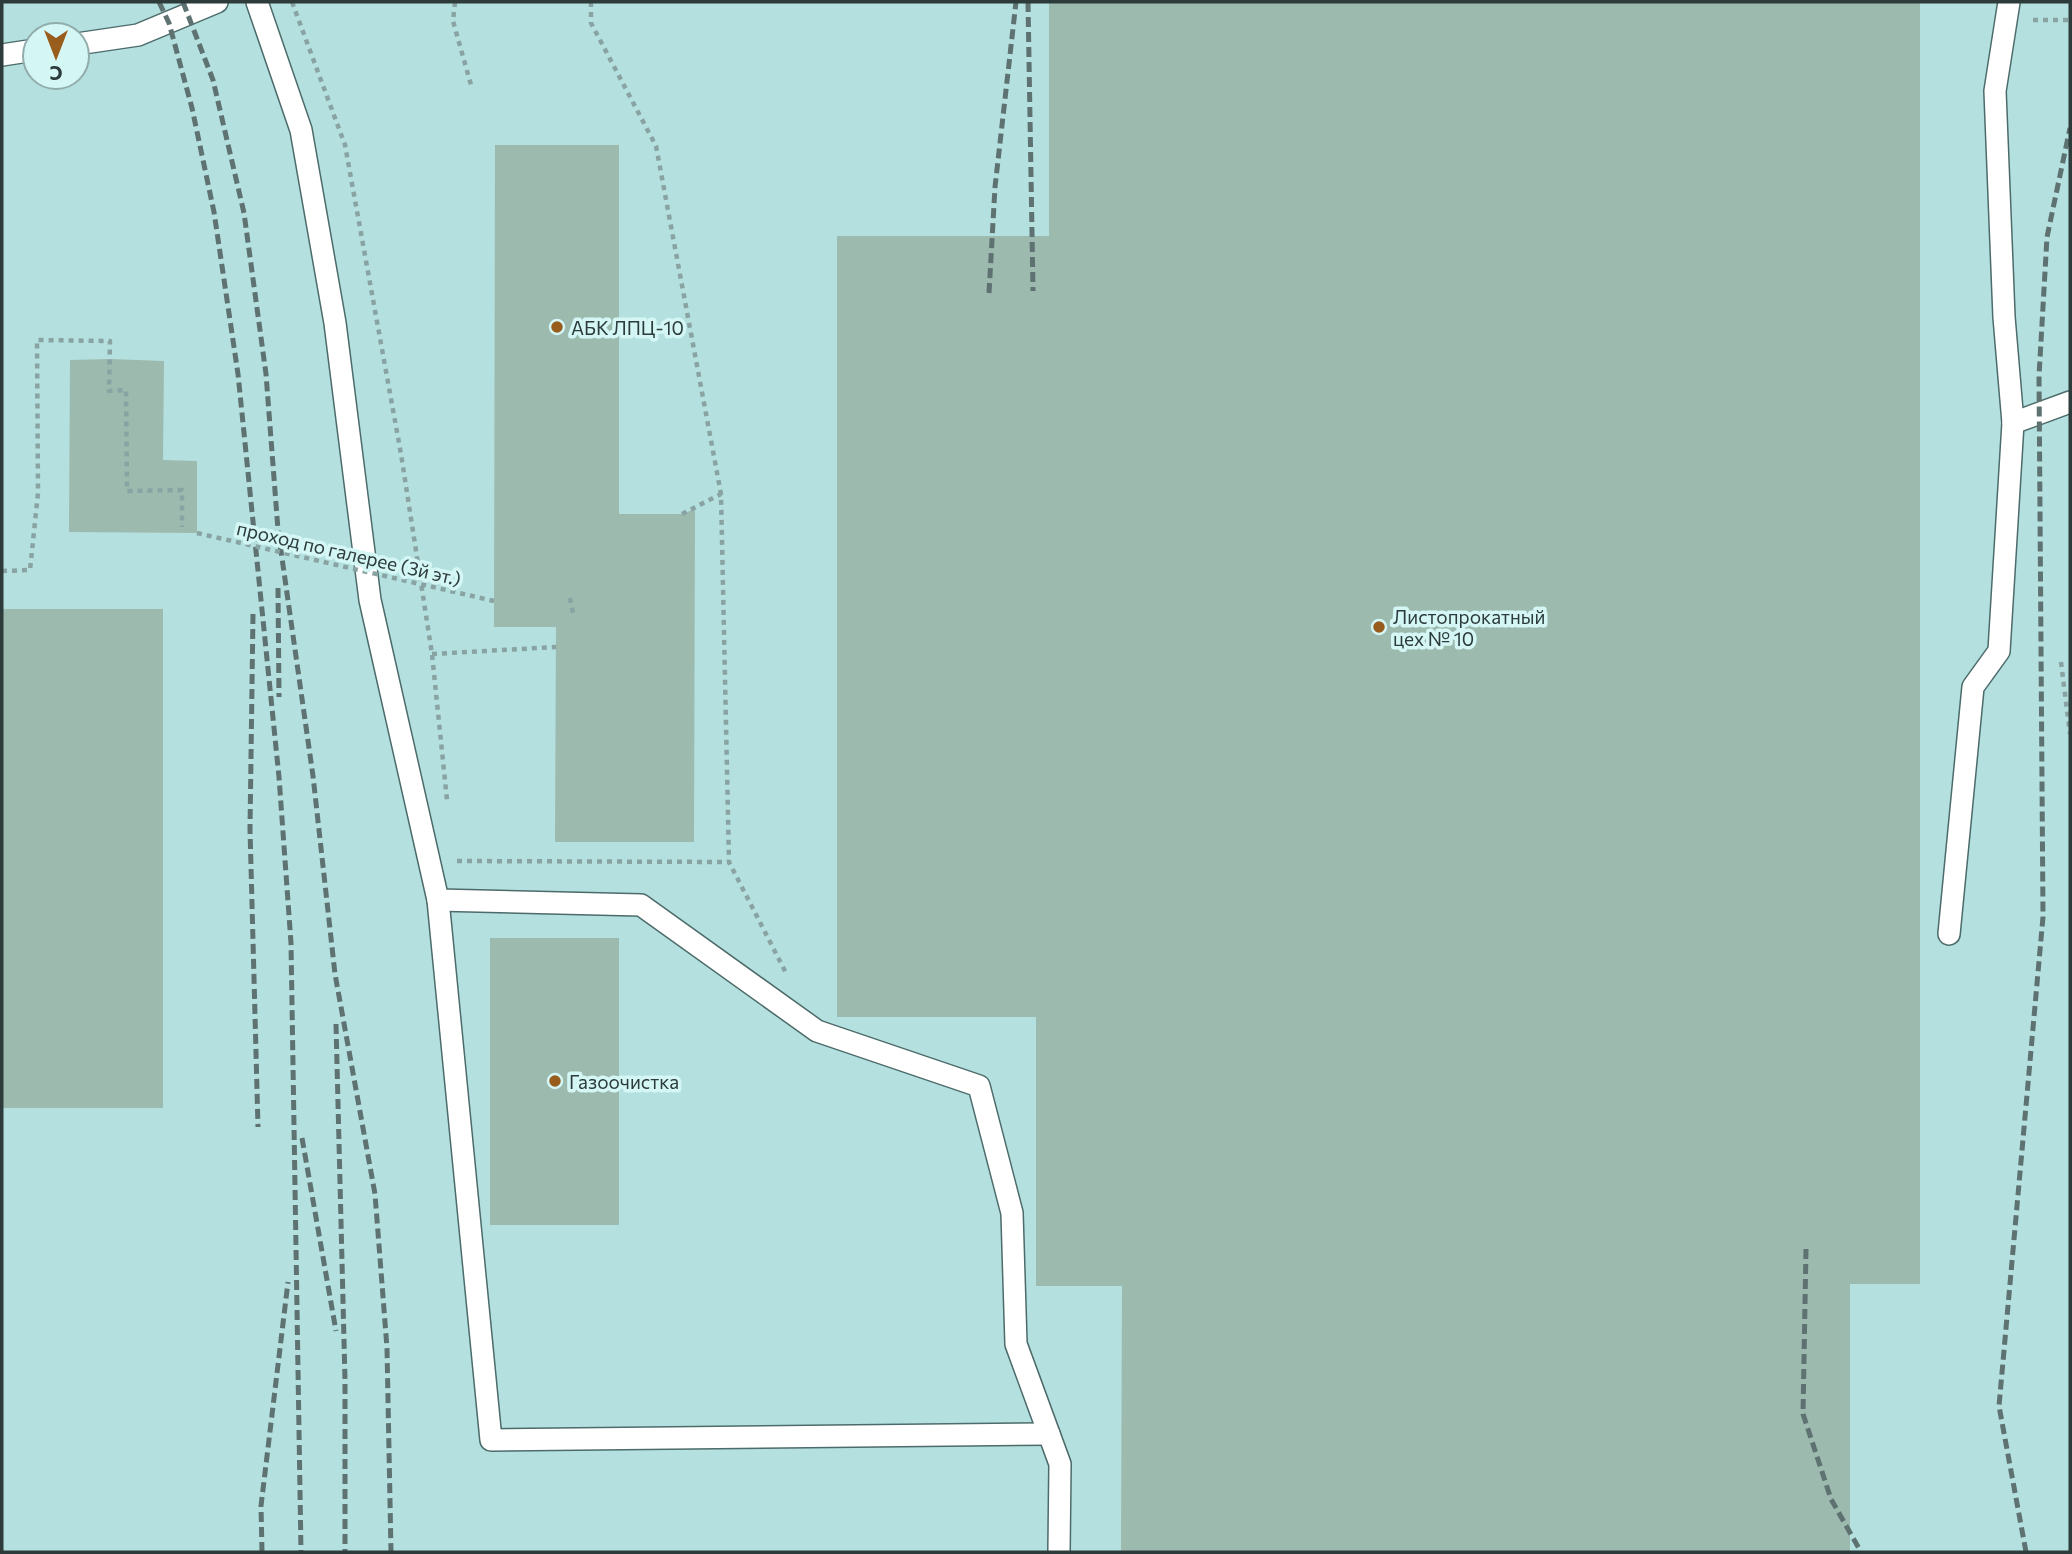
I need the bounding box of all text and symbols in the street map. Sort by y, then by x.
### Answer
north arrow [21,21,91,91]
text: С [50,62,63,85]
place label: АБК ЛПЦ-10 [571,316,684,339]
marker: АБК ЛПЦ-10 [549,319,565,335]
street label: проход по галерее (3й эт.) [235,516,463,590]
place label: Листопрокатный цех № 10 [1393,605,1545,650]
marker: Листопрокатный цех № 10 [1371,619,1387,635]
place label: Газоочистка [569,1070,679,1093]
marker: Газоочистка [547,1073,563,1089]

